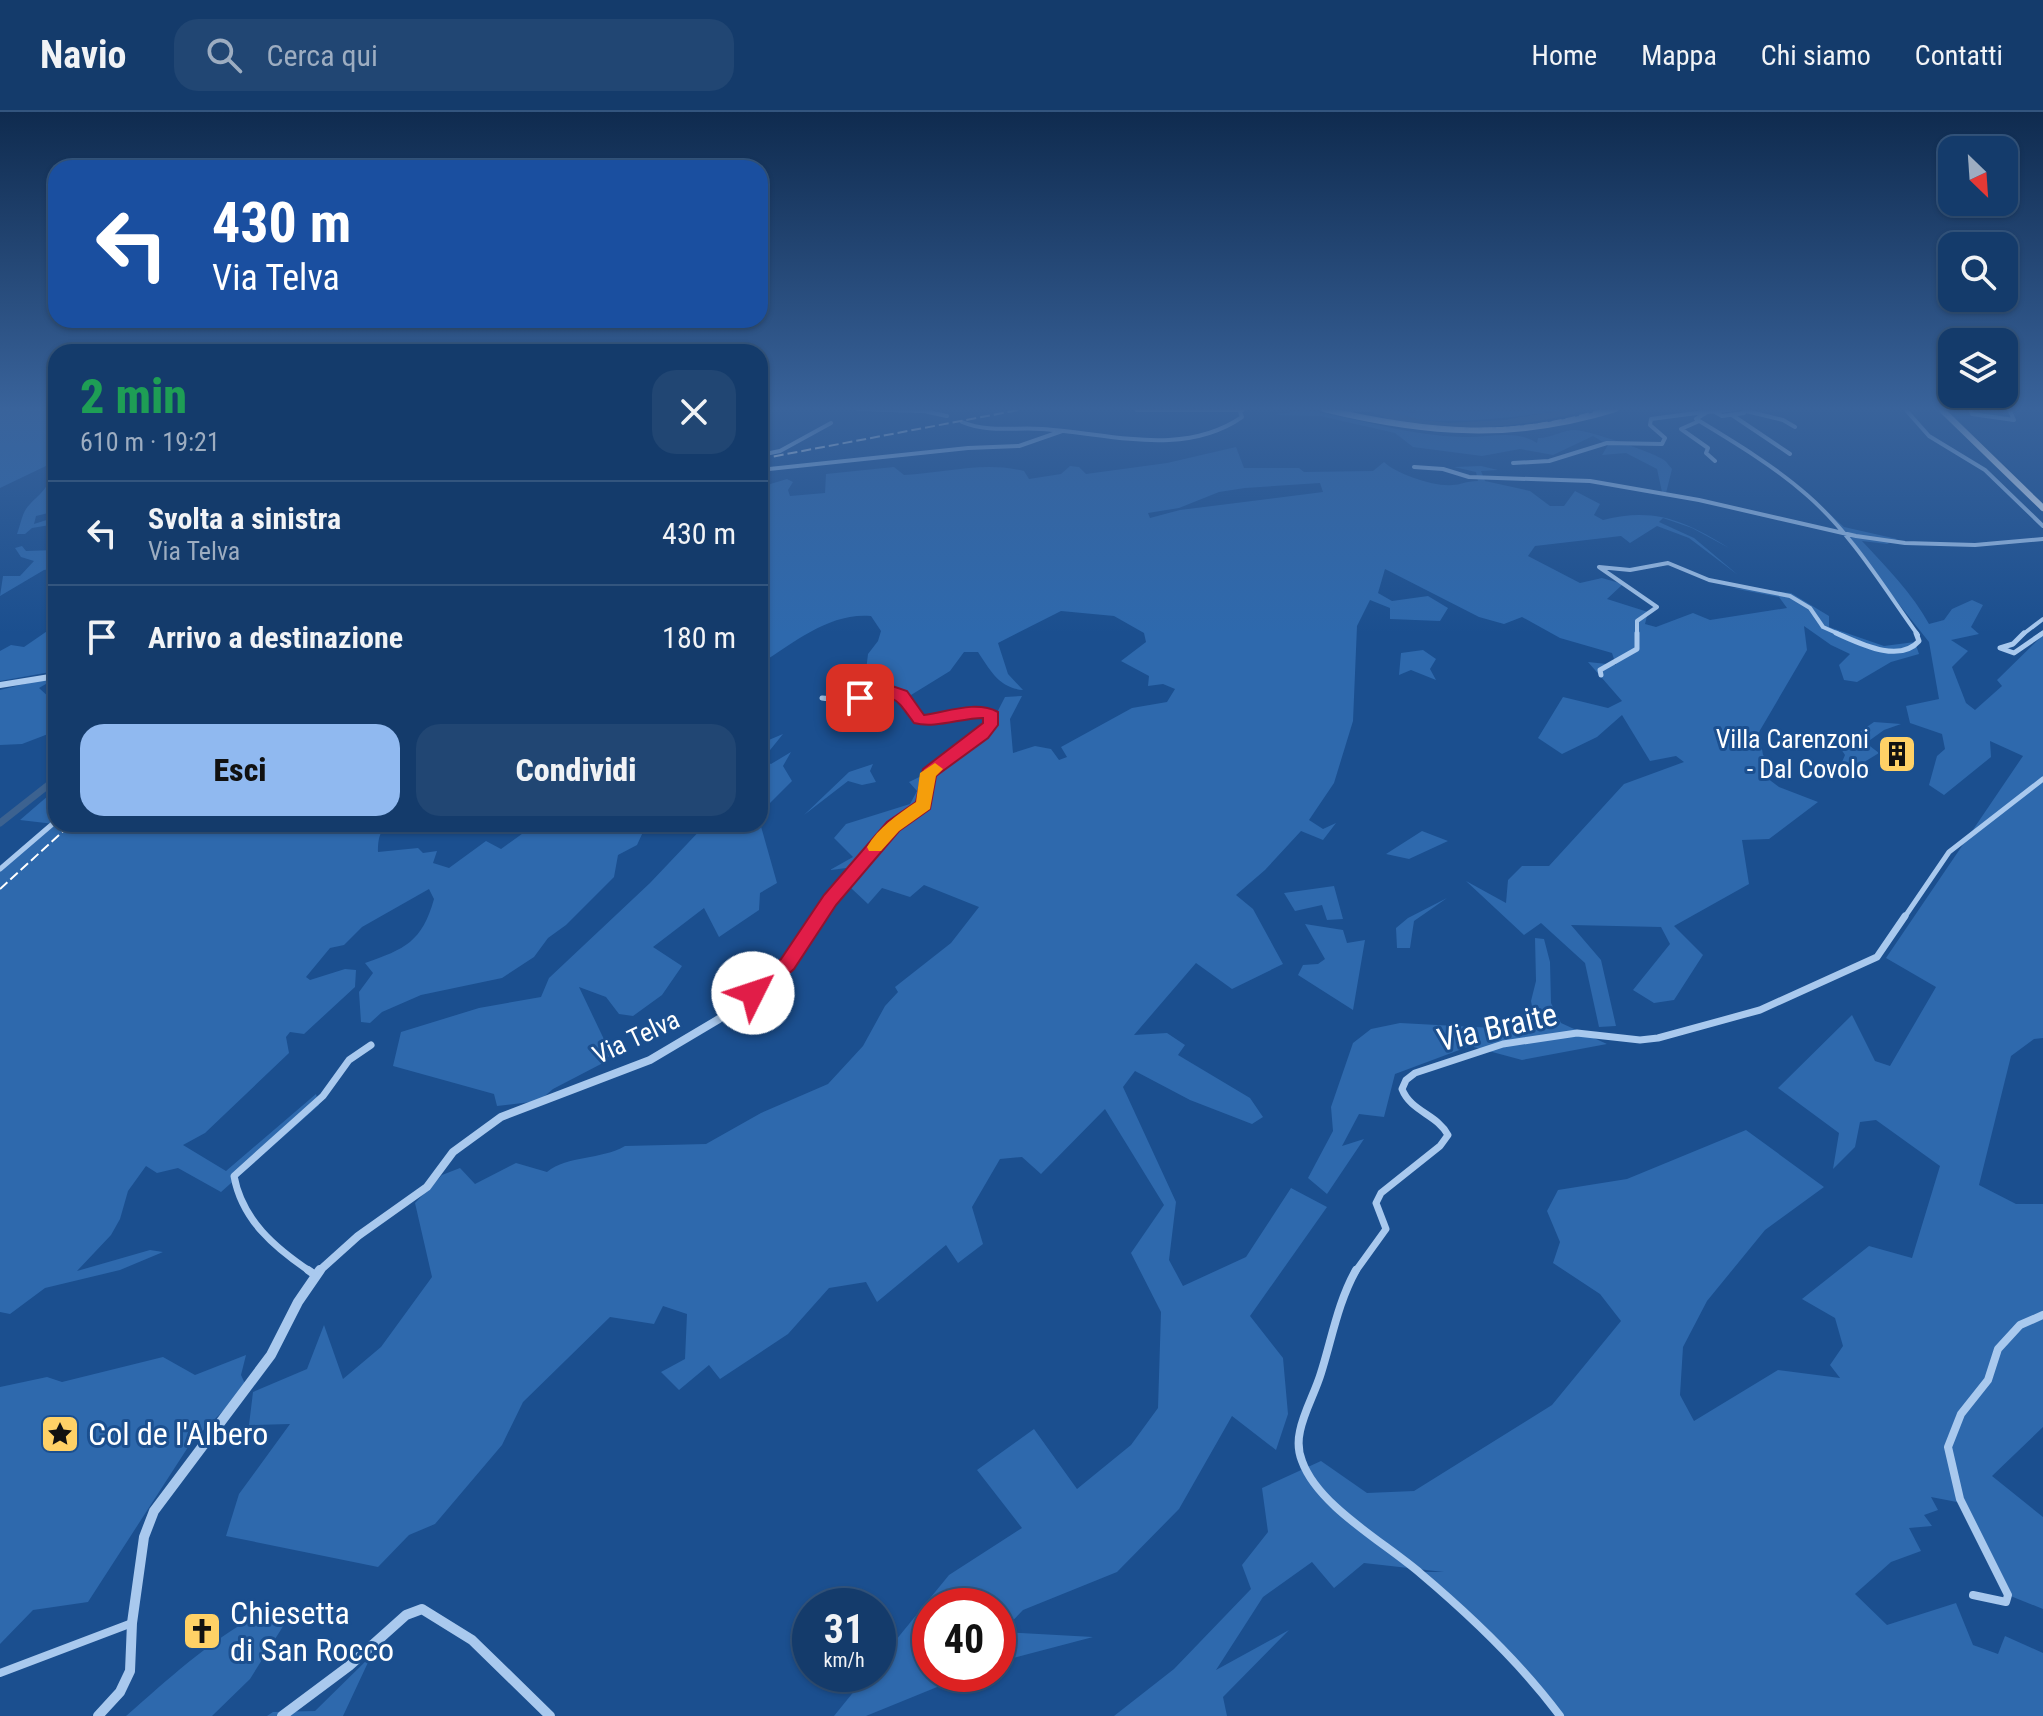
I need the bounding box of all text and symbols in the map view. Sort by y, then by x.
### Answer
search box [174,19,734,91]
text: Navio [40,33,126,77]
icon: search [202,33,246,77]
text: Cerca qui [266,38,378,73]
text: Home [1532,39,1597,72]
text: Mappa [1641,39,1717,72]
text: Chi siamo [1761,39,1871,72]
text: Contatti [1915,39,2003,72]
north arrow [1938,136,2018,216]
map controls [1938,136,2018,408]
text: 430 m [212,190,351,256]
icon: left [80,192,184,296]
button: search [1938,232,2018,312]
text: Via Telva [212,257,340,299]
button: layers [1938,328,2018,408]
text: 2 min [80,368,187,425]
button: close [652,370,736,454]
text: 610 m · 19:21 [80,427,220,457]
text: Svolta a sinistra [148,501,341,536]
icon: left [80,511,124,555]
text: 430 m [662,516,736,551]
text: Via Telva [148,536,240,566]
icon: arrive [80,615,124,659]
text: Arrivo a destinazione [148,620,403,655]
text: 180 m [662,620,736,655]
pin [826,664,894,732]
icon: arrive [838,676,882,720]
button: Esci [80,724,400,816]
button: Condividi [416,724,736,816]
place label: Villa Carenzoni - Dal Covolo [1716,724,1869,784]
building icon: Villa Carenzoni - Dal Covolo [1876,733,1918,775]
position arrow [711,951,795,1035]
street label: Via Braite [1433,995,1561,1059]
street label: Via Telva [588,1004,684,1070]
place icon: Col de l'Albero [39,1413,81,1455]
place label: Col de l'Albero [88,1415,268,1453]
speed limit sign: 40 [912,1588,1016,1692]
place label: Chiesetta di San Rocco [230,1594,394,1669]
text: 31 [824,1606,864,1653]
church icon: Chiesetta di San Rocco [181,1610,223,1652]
text: km/h [823,1648,865,1672]

